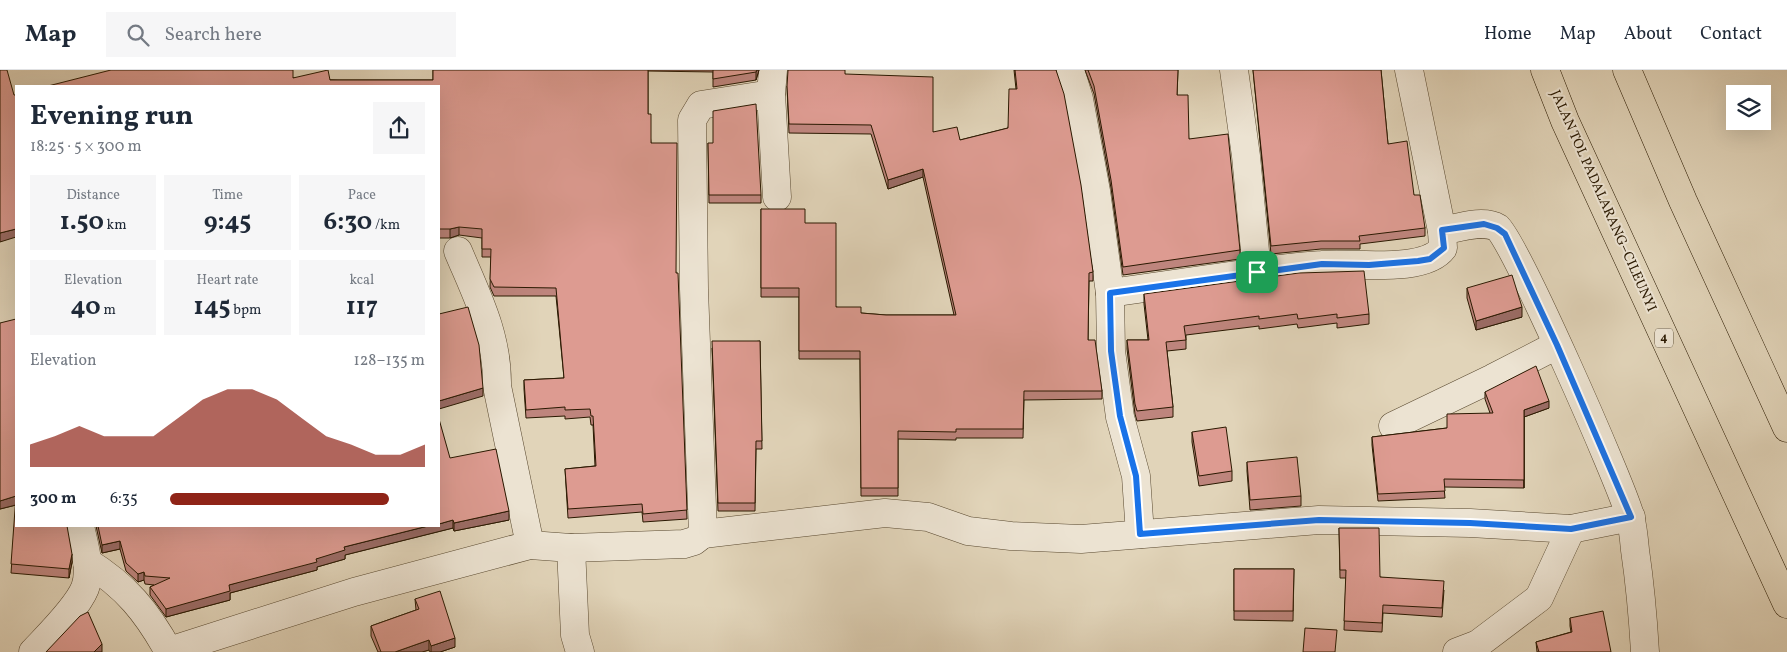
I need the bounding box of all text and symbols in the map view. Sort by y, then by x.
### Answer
search box [106,12,456,57]
text: Map [25,18,76,52]
icon: search [124,21,152,49]
text: Search here [164,22,262,48]
text: Home [1484,22,1532,47]
text: Map [1560,22,1596,47]
text: About [1624,22,1672,47]
text: Contact [1700,22,1762,47]
map controls [1726,85,1771,130]
button: layers [1726,85,1771,130]
street label: JALAN TOL PADALARANG–CILEUNYI [1545,87,1661,315]
text: Evening run [30,97,194,136]
button: share [373,102,425,154]
text: 18:25 · 5 × 300 m [30,136,142,158]
text: Distance [66,186,120,205]
text: Time [212,186,243,205]
text: Pace [348,186,376,205]
text: 1.50 [60,205,104,240]
text: 9:45 [204,205,251,240]
text: 6:30 [324,205,372,240]
text: km [104,216,127,235]
text: /km [372,216,400,235]
pin [1236,251,1278,293]
icon: arrive [1243,258,1271,286]
text: Elevation [64,271,122,290]
text: Heart rate [197,271,258,290]
text: kcal [349,271,374,290]
text: 40 [71,290,101,325]
text: 145 [194,290,230,325]
text: 117 [346,290,378,325]
text: m [101,301,116,320]
text: bpm [230,301,261,320]
road number: 4 [1655,328,1673,348]
text: Elevation [30,350,97,372]
text: 128–135 m [354,350,425,372]
text: 300 m [30,488,76,510]
text: 6:35 [110,488,138,510]

